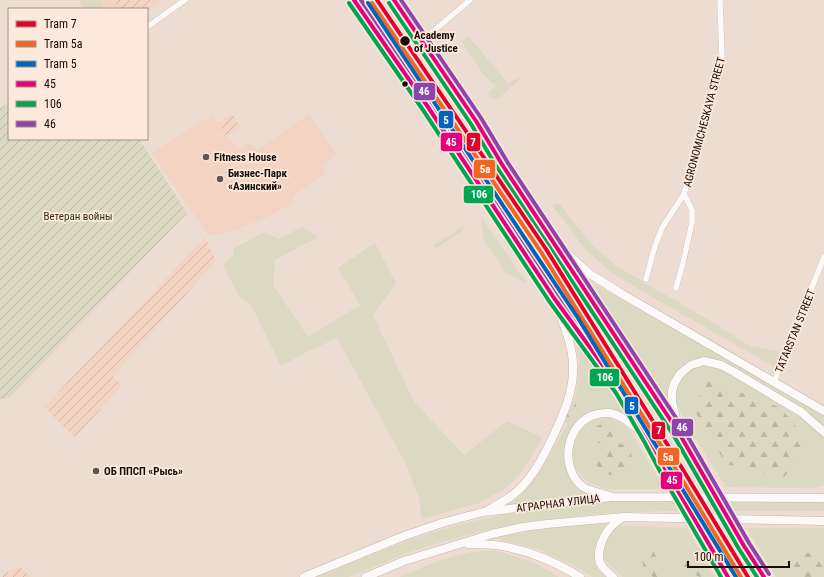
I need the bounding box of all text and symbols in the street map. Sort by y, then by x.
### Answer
legend [8,8,148,140]
text: Tram 7 [44,17,77,31]
place label: Academy of Justice [414,29,458,55]
marker: Academy of Justice [398,34,412,48]
text: Tram 5а [44,37,83,51]
street label: AGRONOMICHESKAYA STREET [681,55,728,189]
text: Tram 5 [44,57,77,71]
text: 45 [44,77,56,91]
unlabelled marker [400,79,410,89]
line badge: 46 [413,82,436,101]
text: 46 [418,85,430,98]
text: 106 [44,97,62,111]
line badge: 5 [438,110,454,129]
text: 5 [443,114,449,127]
text: 46 [44,117,56,131]
line badge: 45 [440,132,463,152]
line badge: 7 [466,132,481,152]
text: 45 [445,136,457,149]
text: 7 [470,136,476,149]
place label: Fitness House [214,151,276,164]
marker: Fitness House [201,152,211,162]
line badge: 5а [473,159,496,179]
text: 5а [480,163,490,176]
place label: Бизнес-Парк «Азинский» [228,167,287,193]
marker: Бизнес-Парк «Азинский» [215,174,225,184]
line badge: 106 [463,185,494,204]
text: 106 [471,188,488,201]
park label: Ветеран войны [43,210,113,223]
street label: TATARSTAN STREET [773,287,818,375]
line badge: 106 [589,368,620,387]
text: 106 [597,371,614,384]
line badge: 5 [624,396,639,415]
text: 5 [629,400,635,413]
line badge: 46 [671,418,694,437]
line badge: 7 [651,421,666,440]
text: 46 [676,421,688,434]
text: 7 [656,424,662,437]
line badge: 5а [657,447,680,466]
text: 5а [663,451,673,464]
place label: ОБ ППСП «Рысь» [104,465,183,478]
marker: ОБ ППСП «Рысь» [91,466,101,476]
line badge: 45 [660,471,683,490]
text: 45 [666,474,678,487]
street label: АГРАРНАЯ УЛИЦА [515,492,601,515]
scale bar [688,543,789,569]
text: 100 m [694,550,724,564]

